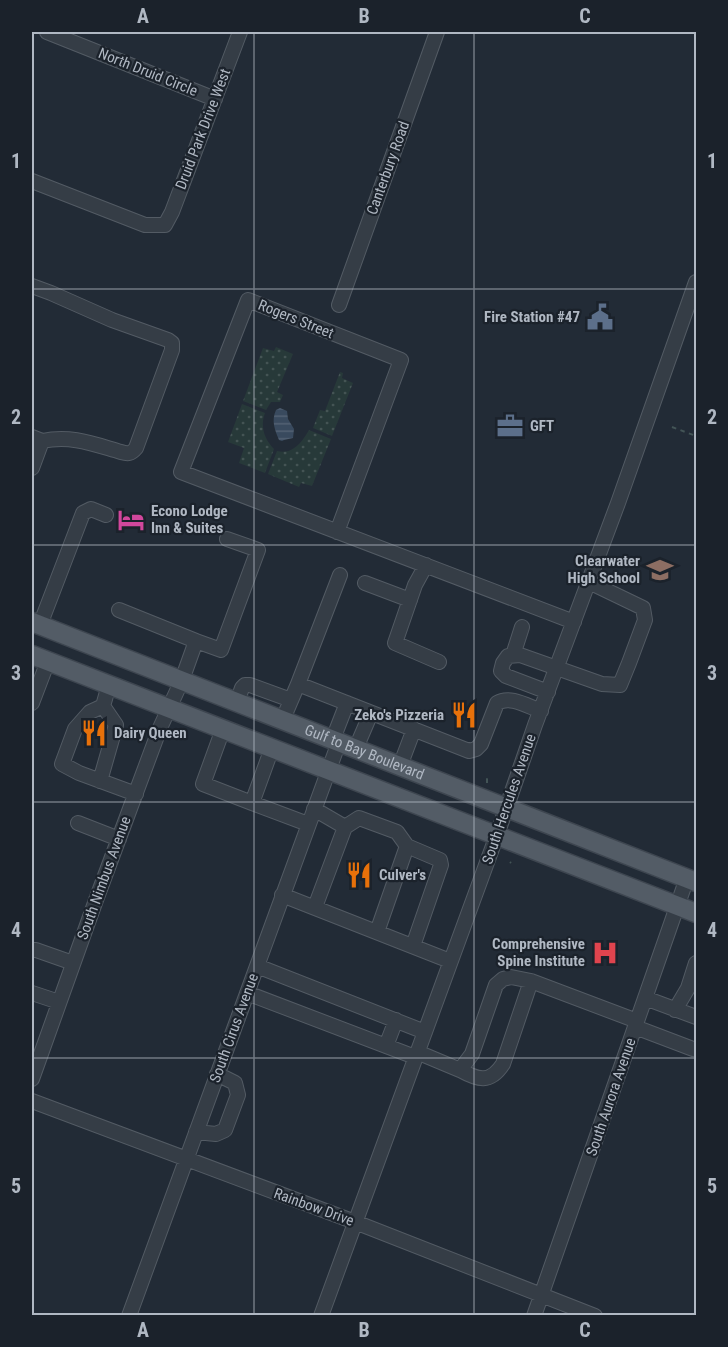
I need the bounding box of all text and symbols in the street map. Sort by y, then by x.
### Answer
text: A [137,4,149,28]
text: B [358,4,370,28]
text: C [579,4,591,28]
street label: North Druid Circle [96,44,200,100]
street label: Druid Park Drive West [172,66,234,192]
street label: Canterbury Road [363,119,413,217]
text: 1 [11,149,21,173]
text: 1 [707,149,717,173]
street label: Rogers Street [256,296,336,342]
public building icon: Fire Station #47 [585,302,615,332]
place label: Fire Station #47 [484,308,580,326]
text: 2 [11,405,21,429]
text: 2 [707,405,717,429]
office icon: GFT [495,411,525,441]
place label: GFT [530,417,554,435]
place label: Econo Lodge Inn & Suites [151,502,228,537]
hotel icon: Econo Lodge Inn & Suites [116,505,146,535]
place label: Clearwater High School [568,552,640,587]
school or university icon: Clearwater High School [645,555,675,585]
text: 3 [11,661,21,685]
text: 3 [707,661,717,685]
restaurant icon: Zeko's Pizzeria [449,700,479,730]
place label: Zeko's Pizzeria [354,706,444,724]
restaurant icon: Dairy Queen [79,718,109,748]
street label: Gulf to Bay Boulevard [302,721,427,784]
place label: Dairy Queen [114,724,187,742]
street label: South Hercules Avenue [478,732,540,866]
street label: South Nimbus Avenue [73,814,135,942]
restaurant icon: Culver's [344,860,374,890]
place label: Culver's [379,866,426,884]
text: 4 [11,918,21,942]
text: 4 [707,918,717,942]
place label: Comprehensive Spine Institute [492,935,585,970]
hospital icon: Comprehensive Spine Institute [590,938,620,968]
street label: South Cirus Avenue [206,971,262,1085]
street label: South Aurora Avenue [582,1036,640,1158]
text: 5 [11,1174,21,1198]
text: 5 [707,1174,717,1198]
street label: Rainbow Drive [271,1184,357,1230]
text: A [137,1318,149,1342]
text: B [358,1318,370,1342]
text: C [579,1318,591,1342]

